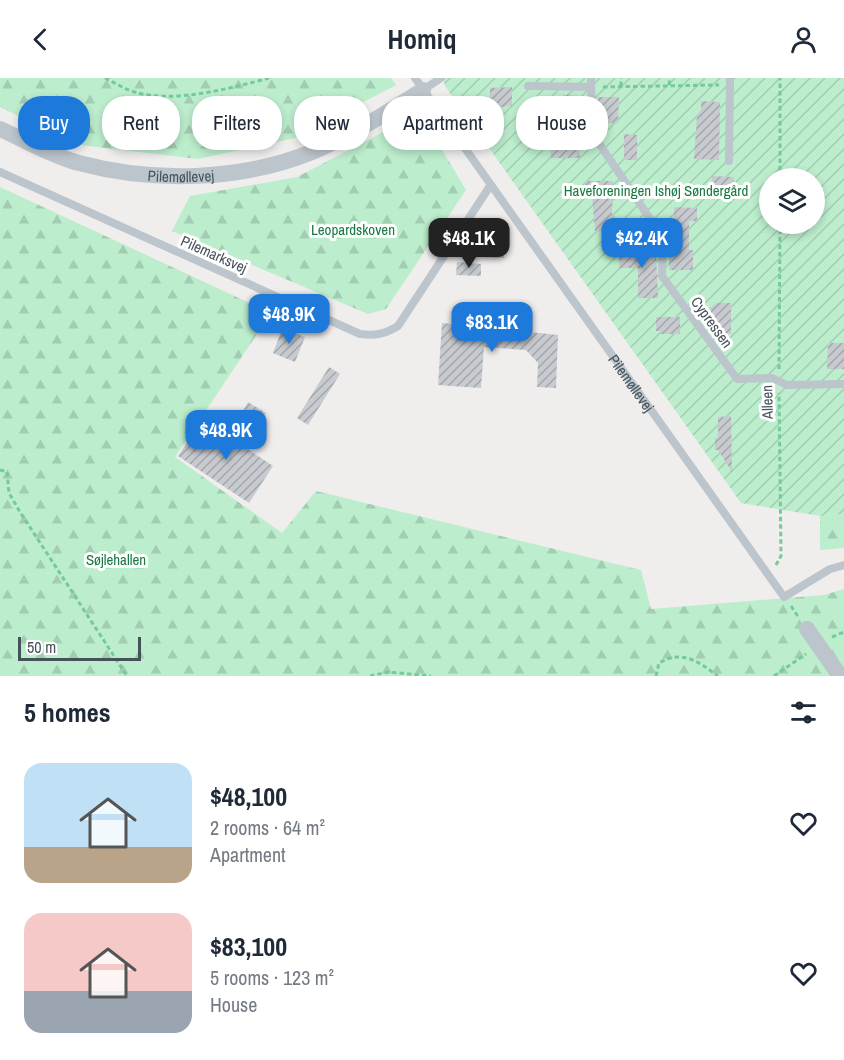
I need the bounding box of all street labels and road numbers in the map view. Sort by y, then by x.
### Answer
street label: Pilemøllevej [147,164,215,187]
street label: Pilemarksvej [178,230,250,278]
street label: Cypressen [686,292,738,352]
street label: Pilemøllevej [604,350,659,416]
street label: Alleen [756,385,778,420]

